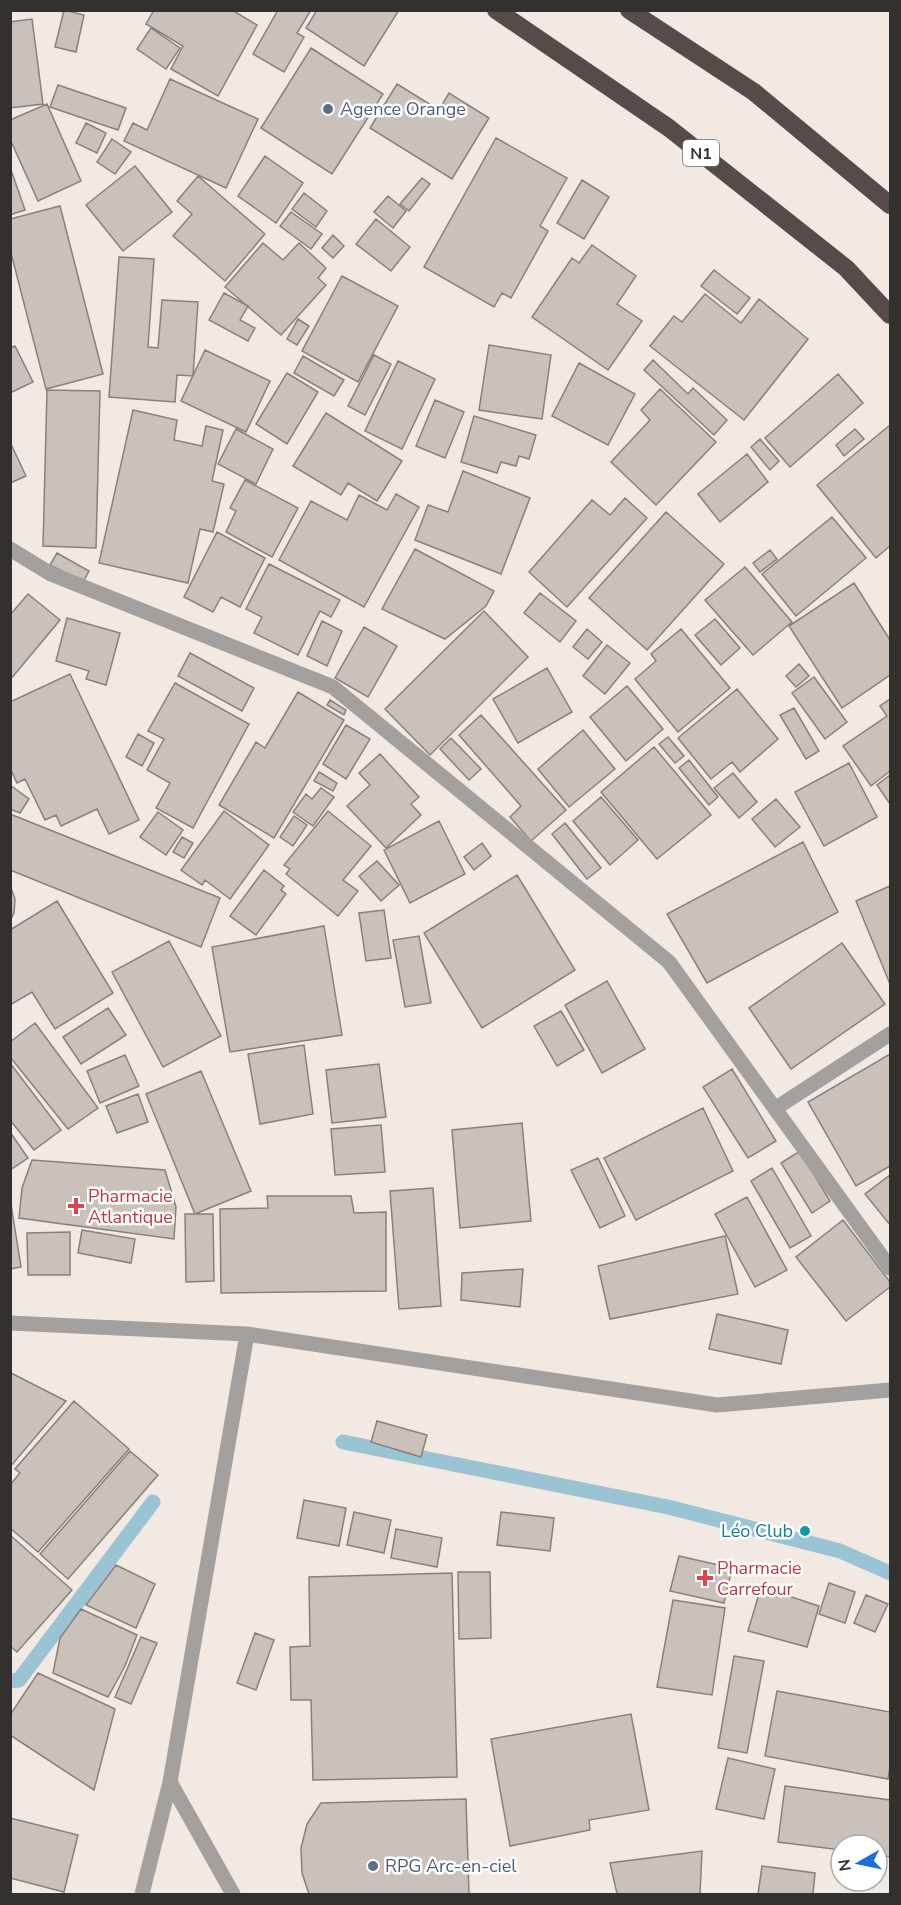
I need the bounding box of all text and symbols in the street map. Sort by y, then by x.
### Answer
place label: Agence Orange [340,97,466,121]
marker: Agence Orange [321,102,335,116]
road number: N1 [683,140,719,166]
place label: Pharmacie Atlantique [88,1184,173,1229]
marker: Pharmacie Atlantique [69,1199,83,1213]
place label: Léo Club [721,1519,793,1543]
marker: Léo Club [798,1524,812,1538]
place label: Pharmacie Carrefour [717,1556,802,1601]
marker: Pharmacie Carrefour [698,1571,712,1585]
north arrow [829,1833,889,1893]
place label: RPG Arc-en-ciel [385,1854,517,1878]
text: N [833,1858,857,1873]
marker: RPG Arc-en-ciel [366,1859,380,1873]

